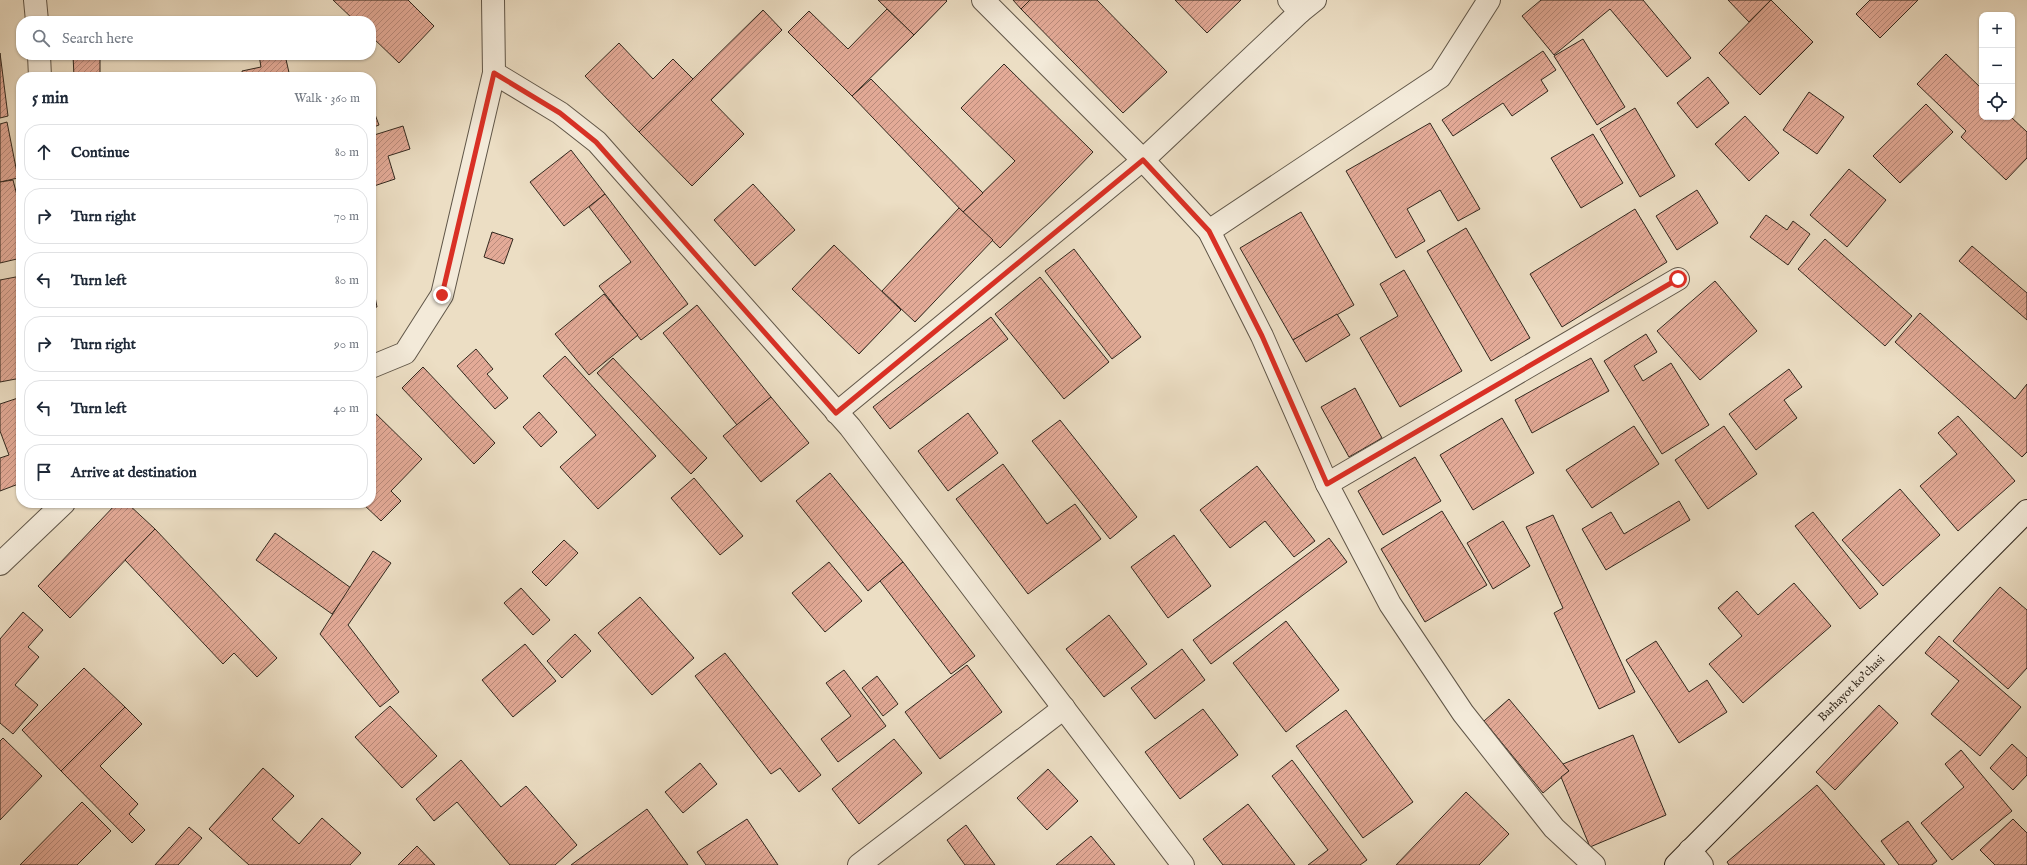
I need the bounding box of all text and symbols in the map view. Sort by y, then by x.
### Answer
map controls [1979,12,2015,120]
button: + [1979,12,2015,48]
search box [16,16,376,60]
icon: search [30,27,52,49]
text: Search here [62,29,133,48]
button: − [1979,48,2015,84]
button: locate [1979,84,2015,120]
text: 5 min [32,88,69,109]
text: Walk · 360 m [294,90,360,107]
icon: ahead [33,141,55,163]
text: Continue [71,143,129,162]
text: 80 m [335,144,359,161]
icon: right [33,205,55,227]
text: Turn right [71,207,136,226]
text: 70 m [334,208,359,225]
icon: left [33,269,55,291]
route start [1669,270,1687,288]
text: Turn left [71,271,127,290]
text: 80 m [335,272,359,289]
route end [433,286,451,304]
icon: right [33,333,55,355]
text: Turn right [71,335,136,354]
text: 90 m [334,336,359,353]
icon: left [33,397,55,419]
text: Turn left [71,399,127,418]
text: 40 m [333,400,359,417]
icon: arrive [33,461,55,483]
text: Arrive at destination [71,463,197,482]
street label: Barhayot ko'chasi [1815,652,1888,725]

